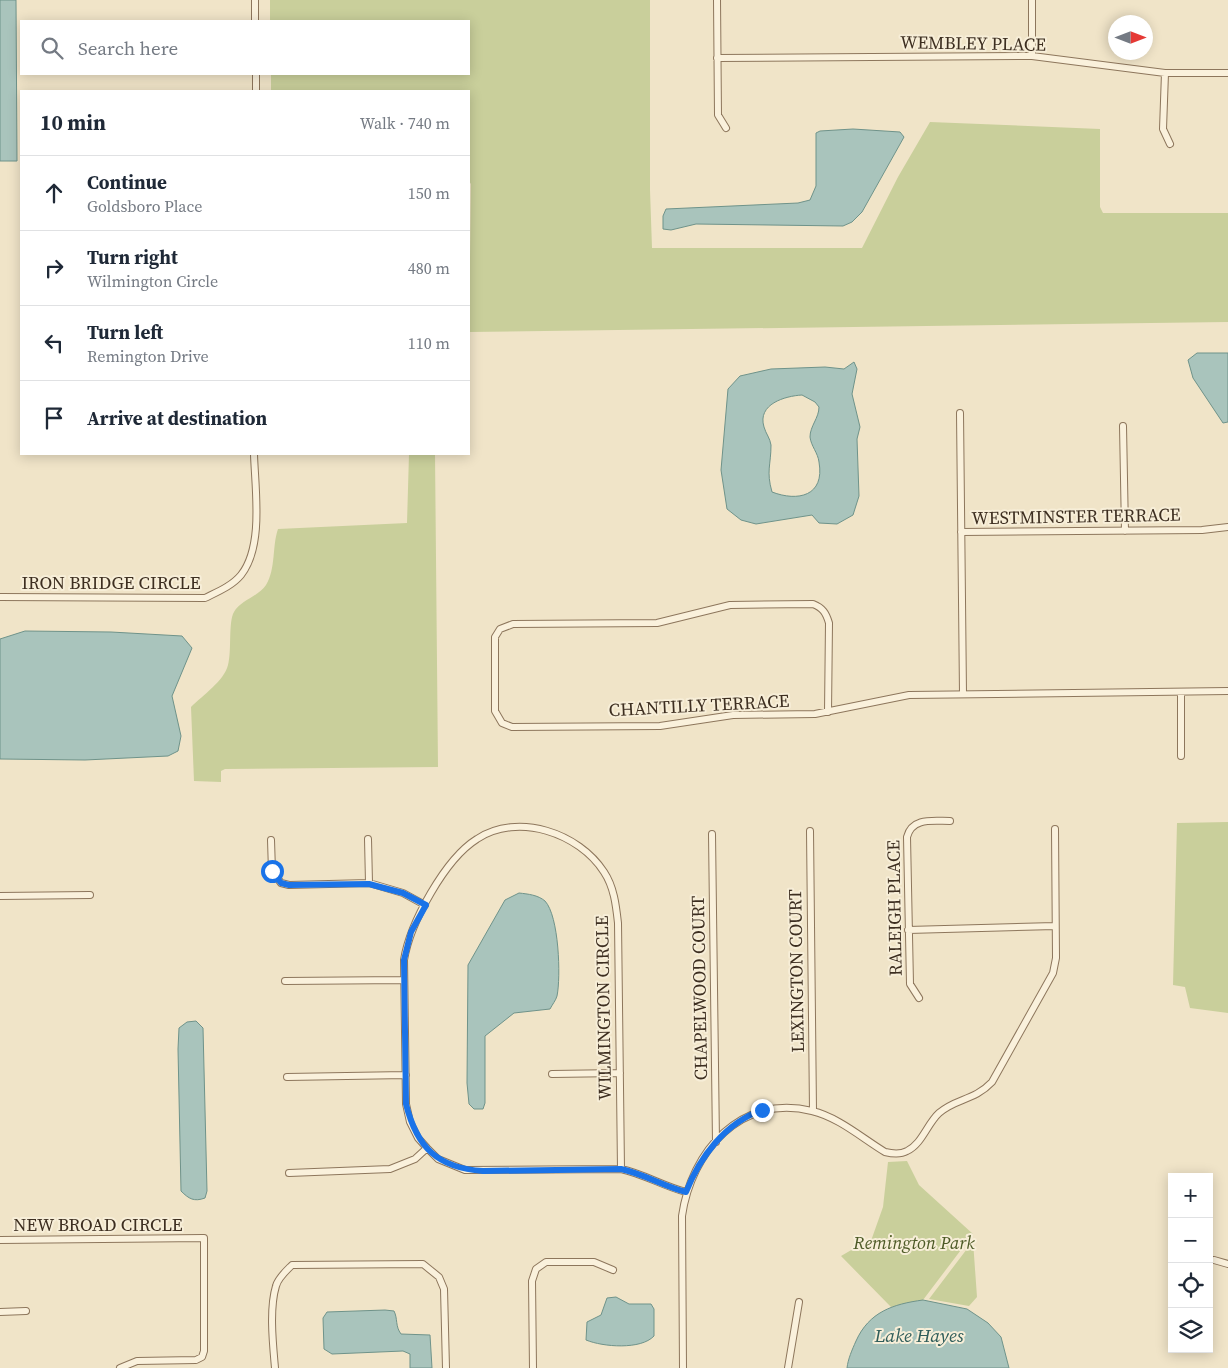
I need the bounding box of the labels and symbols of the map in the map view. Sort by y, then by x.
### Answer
north arrow [1108,15,1153,60]
street label: WEMBLEY PLACE [900,29,1046,57]
street label: WESTMINSTER TERRACE [971,502,1181,530]
street label: IRON BRIDGE CIRCLE [21,570,201,595]
street label: CHANTILLY TERRACE [608,688,790,722]
street label: RALEIGH PLACE [880,840,908,976]
route start [261,860,284,883]
street label: LEXINGTON COURT [782,889,810,1053]
street label: CHAPELWOOD COURT [685,895,713,1081]
street label: WILMINGTON CIRCLE [589,915,617,1101]
route end [751,1099,774,1122]
street label: NEW BROAD CIRCLE [13,1212,183,1237]
park label: Remington Park [852,1230,975,1255]
water label: Lake Hayes [874,1322,964,1348]

